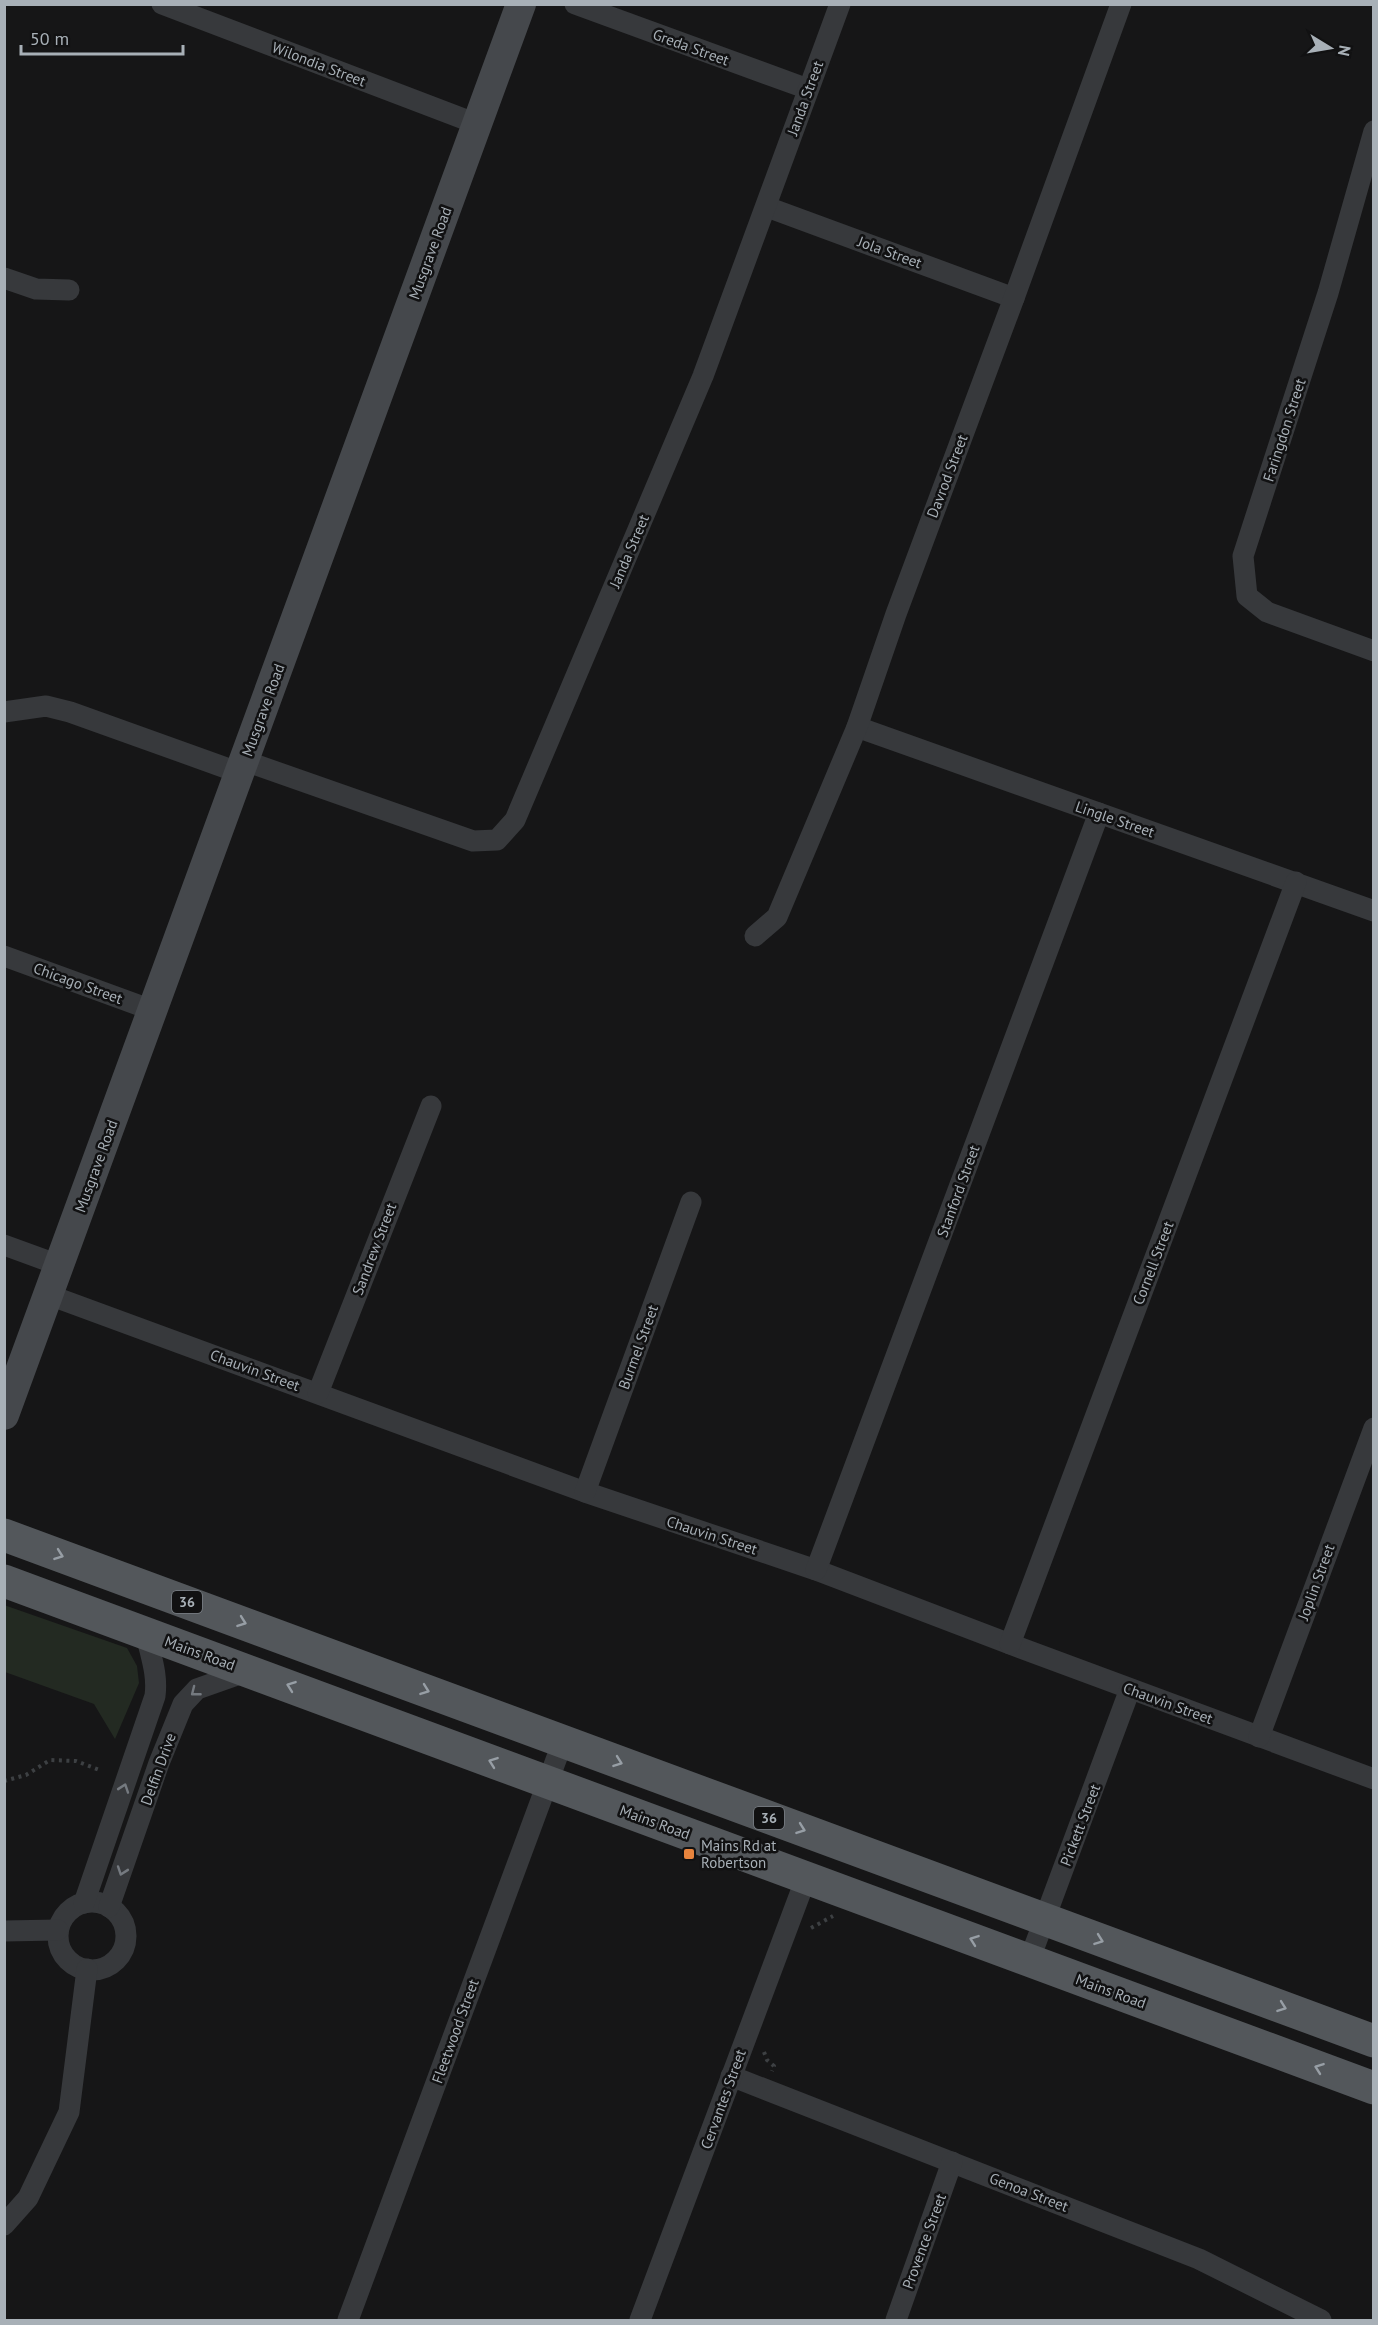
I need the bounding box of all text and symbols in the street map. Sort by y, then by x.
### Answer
scale bar [21,18,183,56]
north arrow [1300,18,1360,78]
street label: Greda Street [650,24,732,70]
text: 50 m [30,27,69,50]
street label: Wilondia Street [269,37,369,91]
text: N [1334,44,1356,58]
street label: Janda Street [782,58,827,139]
street label: Musgrave Road [404,204,456,302]
street label: Jola Street [855,231,925,272]
street label: Faringdon Street [1258,376,1310,484]
street label: Davrod Street [922,432,972,520]
street label: Janda Street [605,511,653,591]
street label: Musgrave Road [237,661,289,759]
street label: Lingle Street [1073,797,1157,841]
street label: Chicago Street [31,958,125,1008]
street label: Musgrave Road [70,1117,122,1215]
street label: Stanford Street [933,1142,983,1240]
street label: Sandrew Street [348,1200,400,1298]
street label: Cornell Street [1128,1218,1178,1308]
street label: Burmel Street [614,1302,662,1392]
street label: Chauvin Street [208,1345,302,1395]
street label: Chauvin Street [664,1511,760,1559]
street label: Joplin Street [1293,1541,1339,1624]
one-way arrow [54,1547,64,1560]
road number: 36 [172,1591,202,1613]
one-way arrow [237,1615,247,1628]
street label: Mains Road [162,1631,238,1675]
street label: Chauvin Street [1121,1678,1215,1728]
one-way arrow [286,1681,297,1694]
one-way arrow [419,1682,430,1695]
one-way arrow [191,1685,202,1696]
street label: Delfin Drive [136,1730,180,1808]
one-way arrow [612,1754,623,1767]
one-way arrow [488,1756,499,1769]
street label: Pickett Street [1056,1781,1104,1869]
one-way arrow [116,1783,129,1794]
street label: Mains Road [617,1800,693,1844]
road number: 36 [754,1807,784,1829]
one-way arrow [795,1822,805,1835]
place label: Mains Rd at Robertson [701,1836,776,1872]
marker: Mains Rd at Robertson [682,1847,696,1861]
one-way arrow [116,1865,129,1876]
one-way arrow [1093,1932,1104,1945]
one-way arrow [969,1935,980,1948]
street label: Mains Road [1073,1969,1149,2013]
street label: Fleetwood Street [427,1976,483,2086]
one-way arrow [1276,2000,1287,2013]
street label: Cervantes Street [696,2047,750,2151]
one-way arrow [1314,2062,1324,2075]
street label: Genoa Street [987,2168,1071,2216]
street label: Provence Street [898,2191,950,2291]

